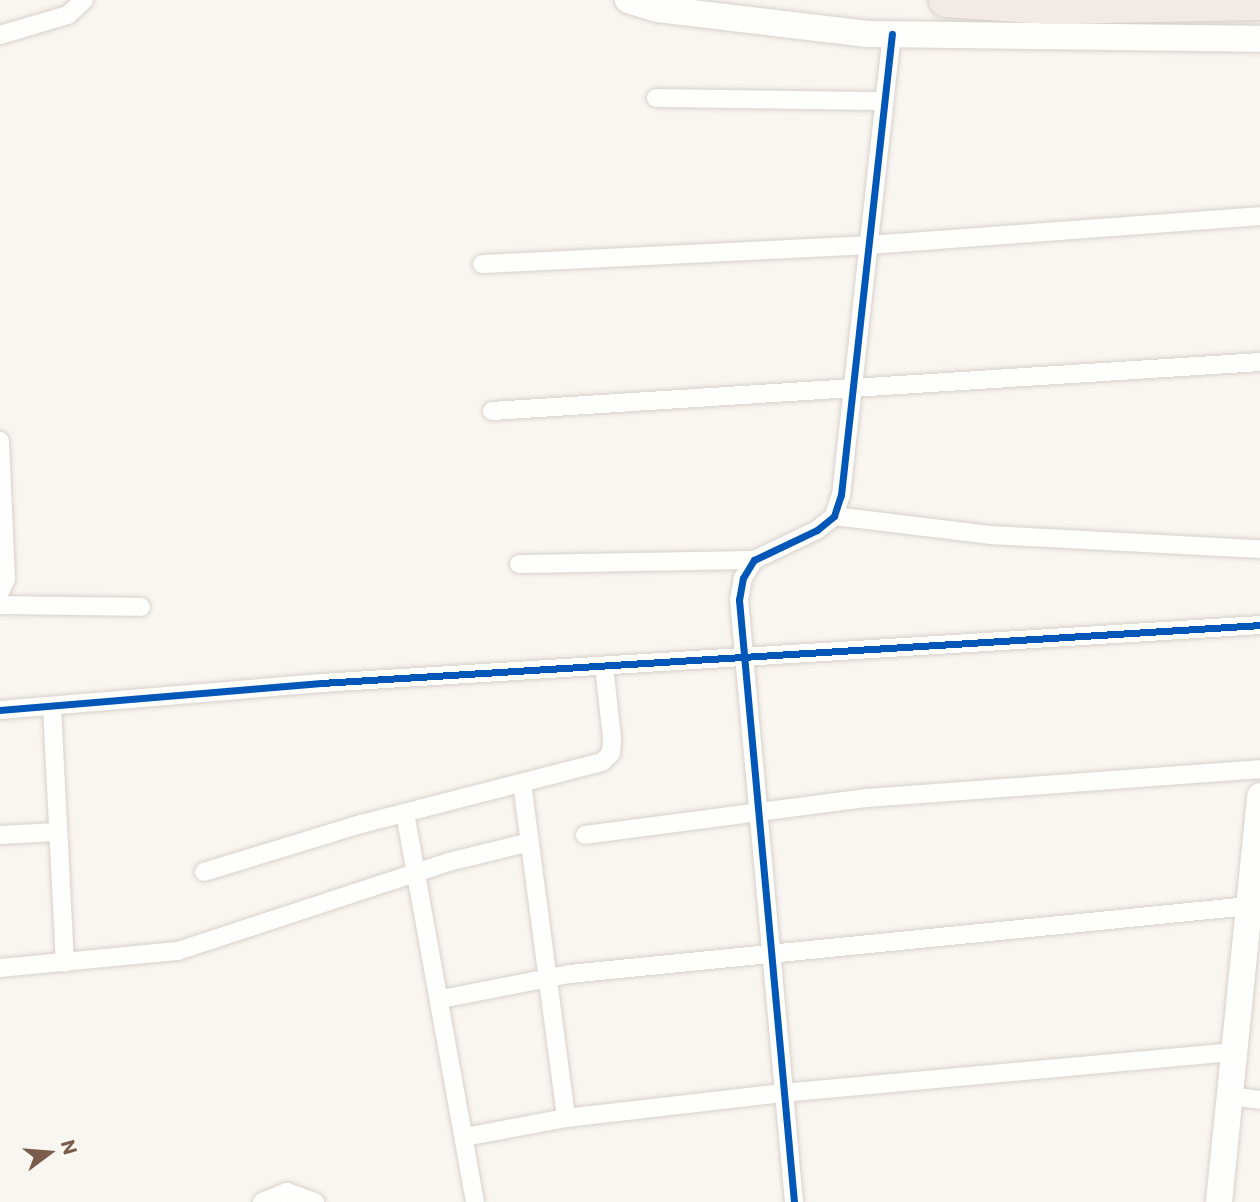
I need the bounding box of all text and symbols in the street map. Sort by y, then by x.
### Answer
north arrow [14,1118,84,1188]
text: N [57,1137,83,1157]

